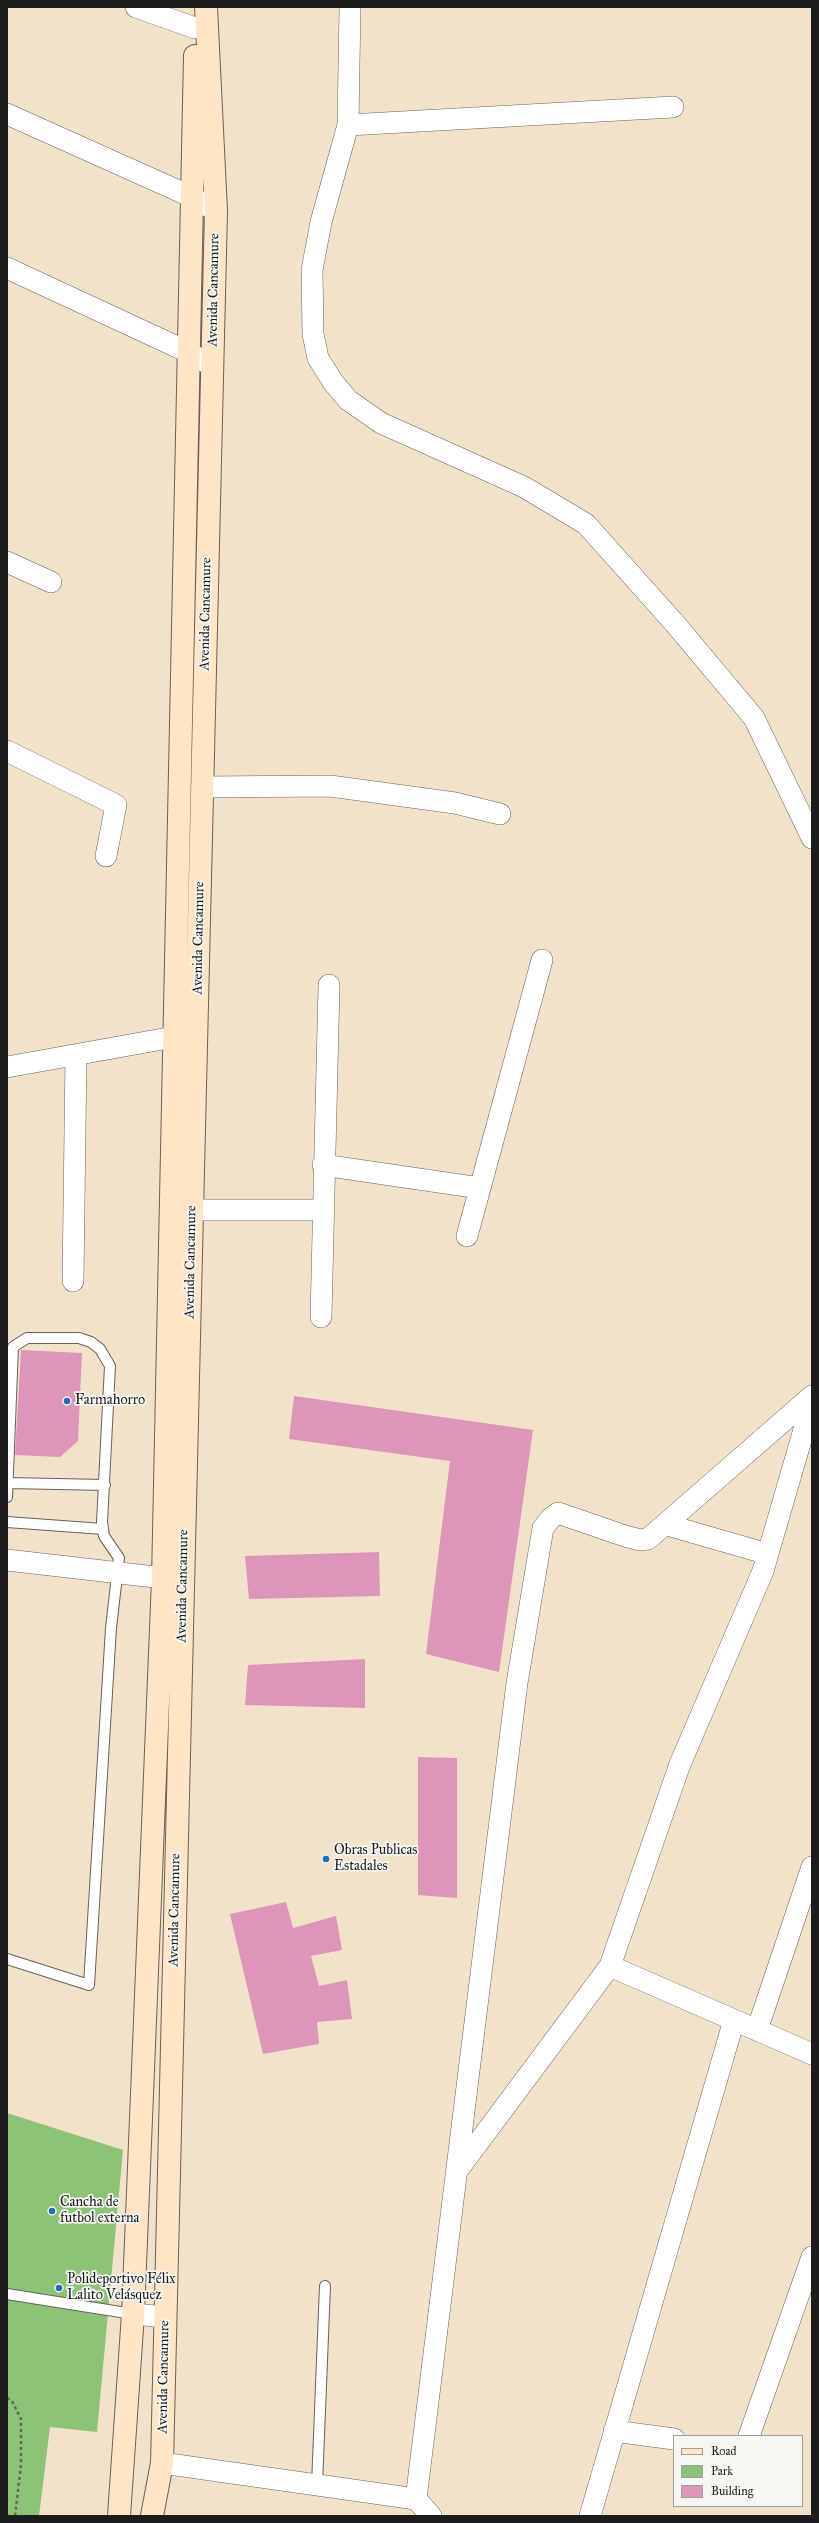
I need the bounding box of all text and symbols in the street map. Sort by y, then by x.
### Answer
street label: Avenida Cancamure [205,233,223,347]
street label: Avenida Cancamure [197,557,215,671]
street label: Avenida Cancamure [190,881,208,995]
street label: Avenida Cancamure [182,1205,200,1319]
place label: Farmahorro [75,1393,145,1409]
marker: Farmahorro [62,1396,72,1406]
street label: Avenida Cancamure [174,1529,192,1643]
place label: Obras Publicas Estadales [334,1843,417,1876]
street label: Avenida Cancamure [166,1853,184,1967]
marker: Obras Publicas Estadales [321,1854,331,1864]
place label: Cancha de futbol externa [60,2195,139,2228]
marker: Cancha de futbol externa [47,2206,57,2216]
place label: Polideportivo Félix Lalito Velásquez [67,2272,176,2304]
marker: Polideportivo Félix Lalito Velásquez [54,2283,64,2293]
street label: Avenida Cancamure [155,2320,173,2434]
legend [673,2435,803,2507]
text: Road [711,2444,737,2458]
text: Park [711,2464,733,2478]
text: Building [711,2484,753,2498]

